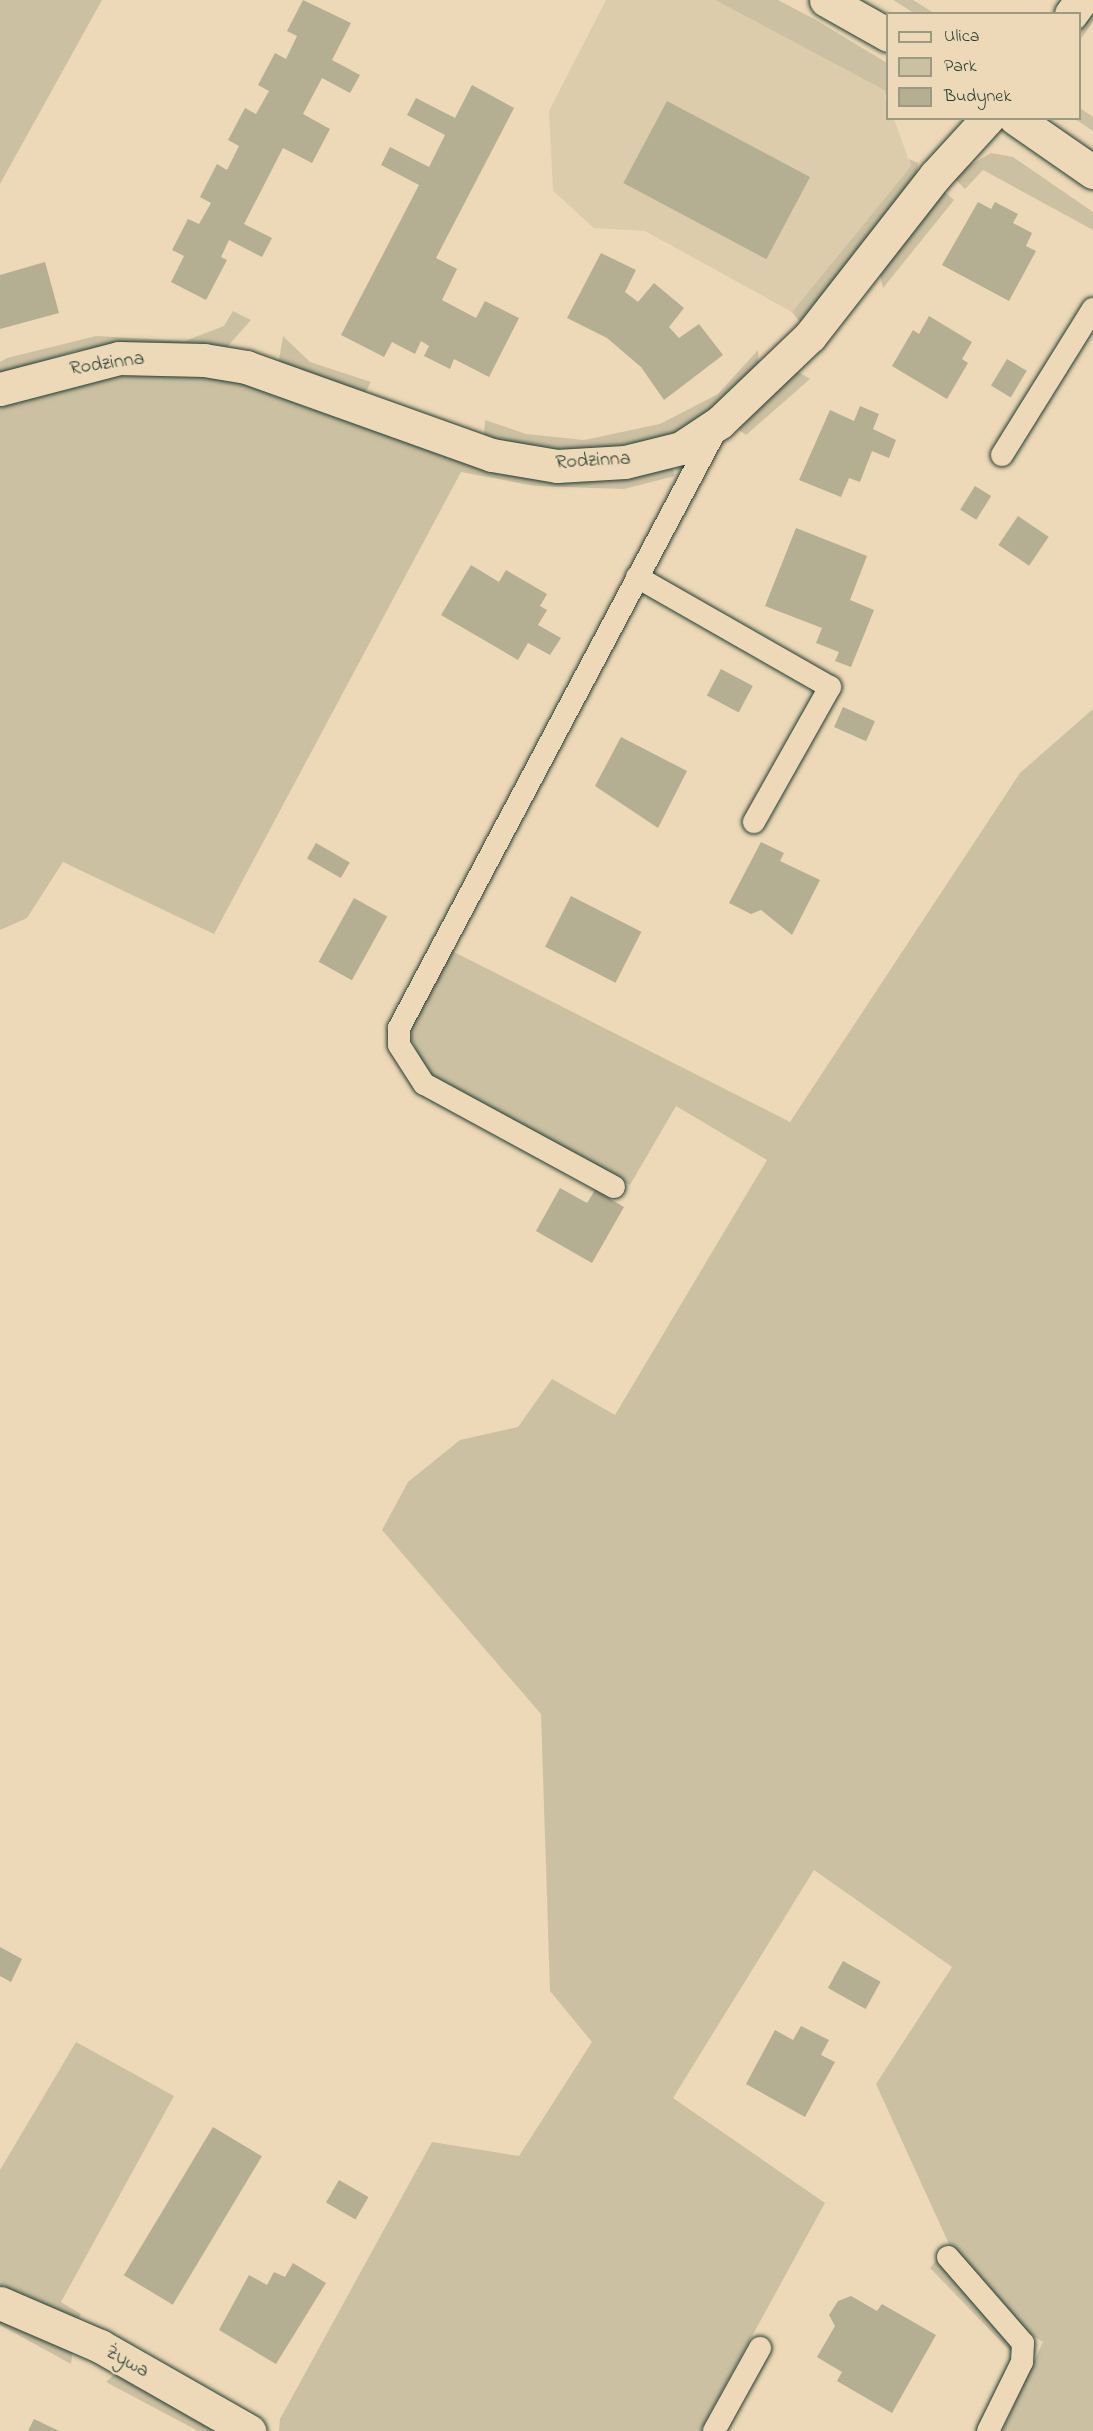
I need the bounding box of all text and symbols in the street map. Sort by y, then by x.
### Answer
legend [886,12,1081,120]
text: Ulica [944,24,979,50]
text: Park [944,54,977,80]
text: Budynek [944,84,1011,110]
street label: Rodzinna [68,347,146,381]
street label: Rodzinna [555,447,631,475]
street label: Żywa [101,2340,153,2384]

